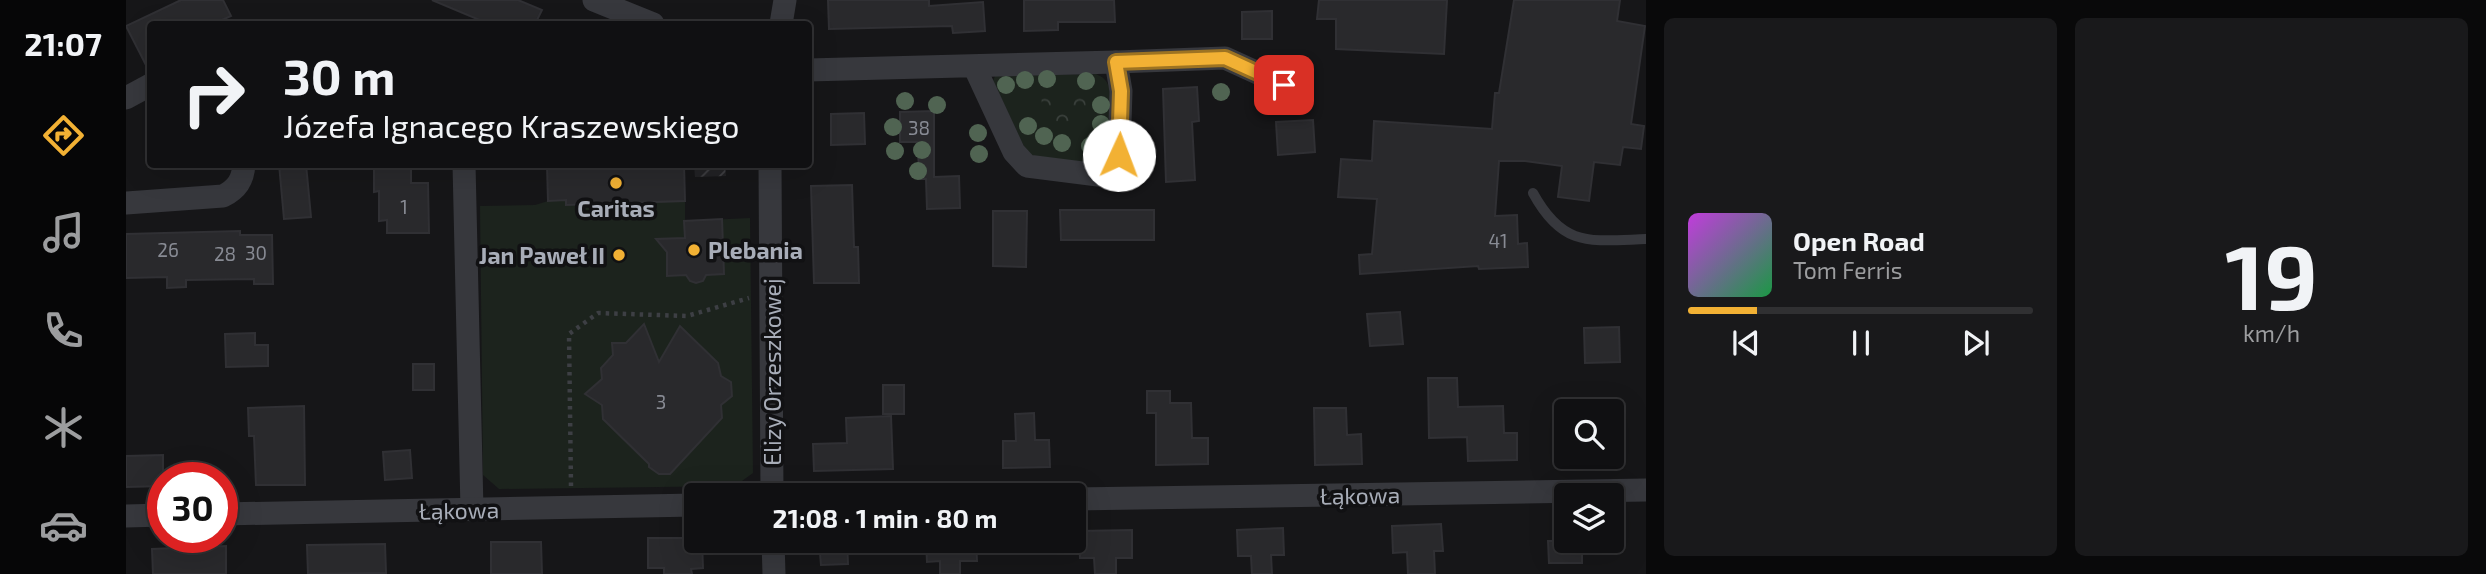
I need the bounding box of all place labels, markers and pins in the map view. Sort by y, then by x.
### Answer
pin [1254,55,1314,115]
marker: Caritas [608,175,624,191]
place label: Caritas [577,194,655,222]
place label: Plebania [708,236,803,264]
place label: Jan Paweł II [479,241,605,269]
marker: Plebania [686,242,702,258]
marker: Jan Paweł II [611,247,627,263]

